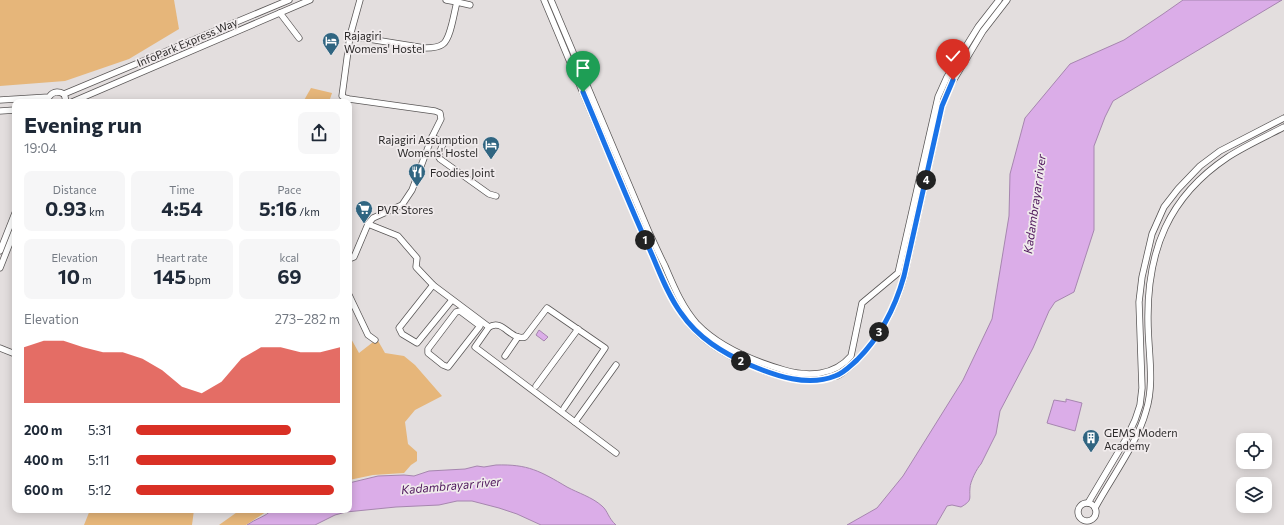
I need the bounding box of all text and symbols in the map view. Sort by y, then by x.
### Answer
street label: InfoPark Express Way [135,15,240,69]
place label: Rajagiri Womens' Hostel [344,29,425,55]
hotel icon: Rajagiri Womens' Hostel [321,31,341,56]
pin [936,39,970,80]
icon: check [942,45,964,67]
pin [566,51,600,92]
icon: arrive [572,57,594,79]
text: Evening run [24,111,142,138]
button: share [298,112,340,154]
place label: Rajagiri Assumption Womens' Hostel [378,133,478,159]
hotel icon: Rajagiri Assumption Womens' Hostel [481,135,501,160]
text: 19:04 [24,140,57,156]
water label: Kadambrayar river [1020,152,1048,255]
restaurant icon: Foodies Joint [407,162,427,187]
place label: Foodies Joint [430,166,495,180]
pin: 4 [916,170,936,190]
text: 4 [923,173,929,186]
text: Distance [53,183,97,196]
text: Time [169,183,195,196]
text: Pace [277,183,301,196]
text: 0.93 [45,196,87,220]
text: 4:54 [161,196,203,220]
text: 5:16 [259,196,297,220]
supermarket icon: PVR Stores [354,199,374,224]
place label: PVR Stores [377,203,433,216]
text: km [87,205,104,218]
text: /km [297,205,320,218]
pin: 1 [635,230,655,250]
text: 1 [643,233,647,246]
text: Elevation [51,251,98,264]
text: Heart rate [156,251,208,264]
text: kcal [279,251,299,264]
text: 10 [58,264,80,288]
text: 145 [153,264,186,288]
text: 69 [277,264,302,288]
text: m [80,273,92,286]
text: bpm [186,273,211,286]
text: Elevation [24,311,79,327]
text: 273–282 m [275,311,340,327]
pin: 3 [869,322,889,342]
text: 3 [876,325,882,338]
pin: 2 [731,351,751,371]
text: 2 [738,354,744,367]
text: 200 m [24,422,62,438]
text: 5:31 [88,422,112,438]
place label: GEMS Modern Academy [1104,426,1178,452]
building icon: GEMS Modern Academy [1081,428,1101,453]
map controls [1236,433,1272,513]
button: locate [1236,433,1272,469]
text: 400 m [24,452,63,468]
text: 5:11 [88,452,110,468]
water label: Kadambrayar river [400,474,503,496]
button: layers [1236,477,1272,513]
text: 600 m [24,482,63,498]
text: 5:12 [88,482,111,498]

